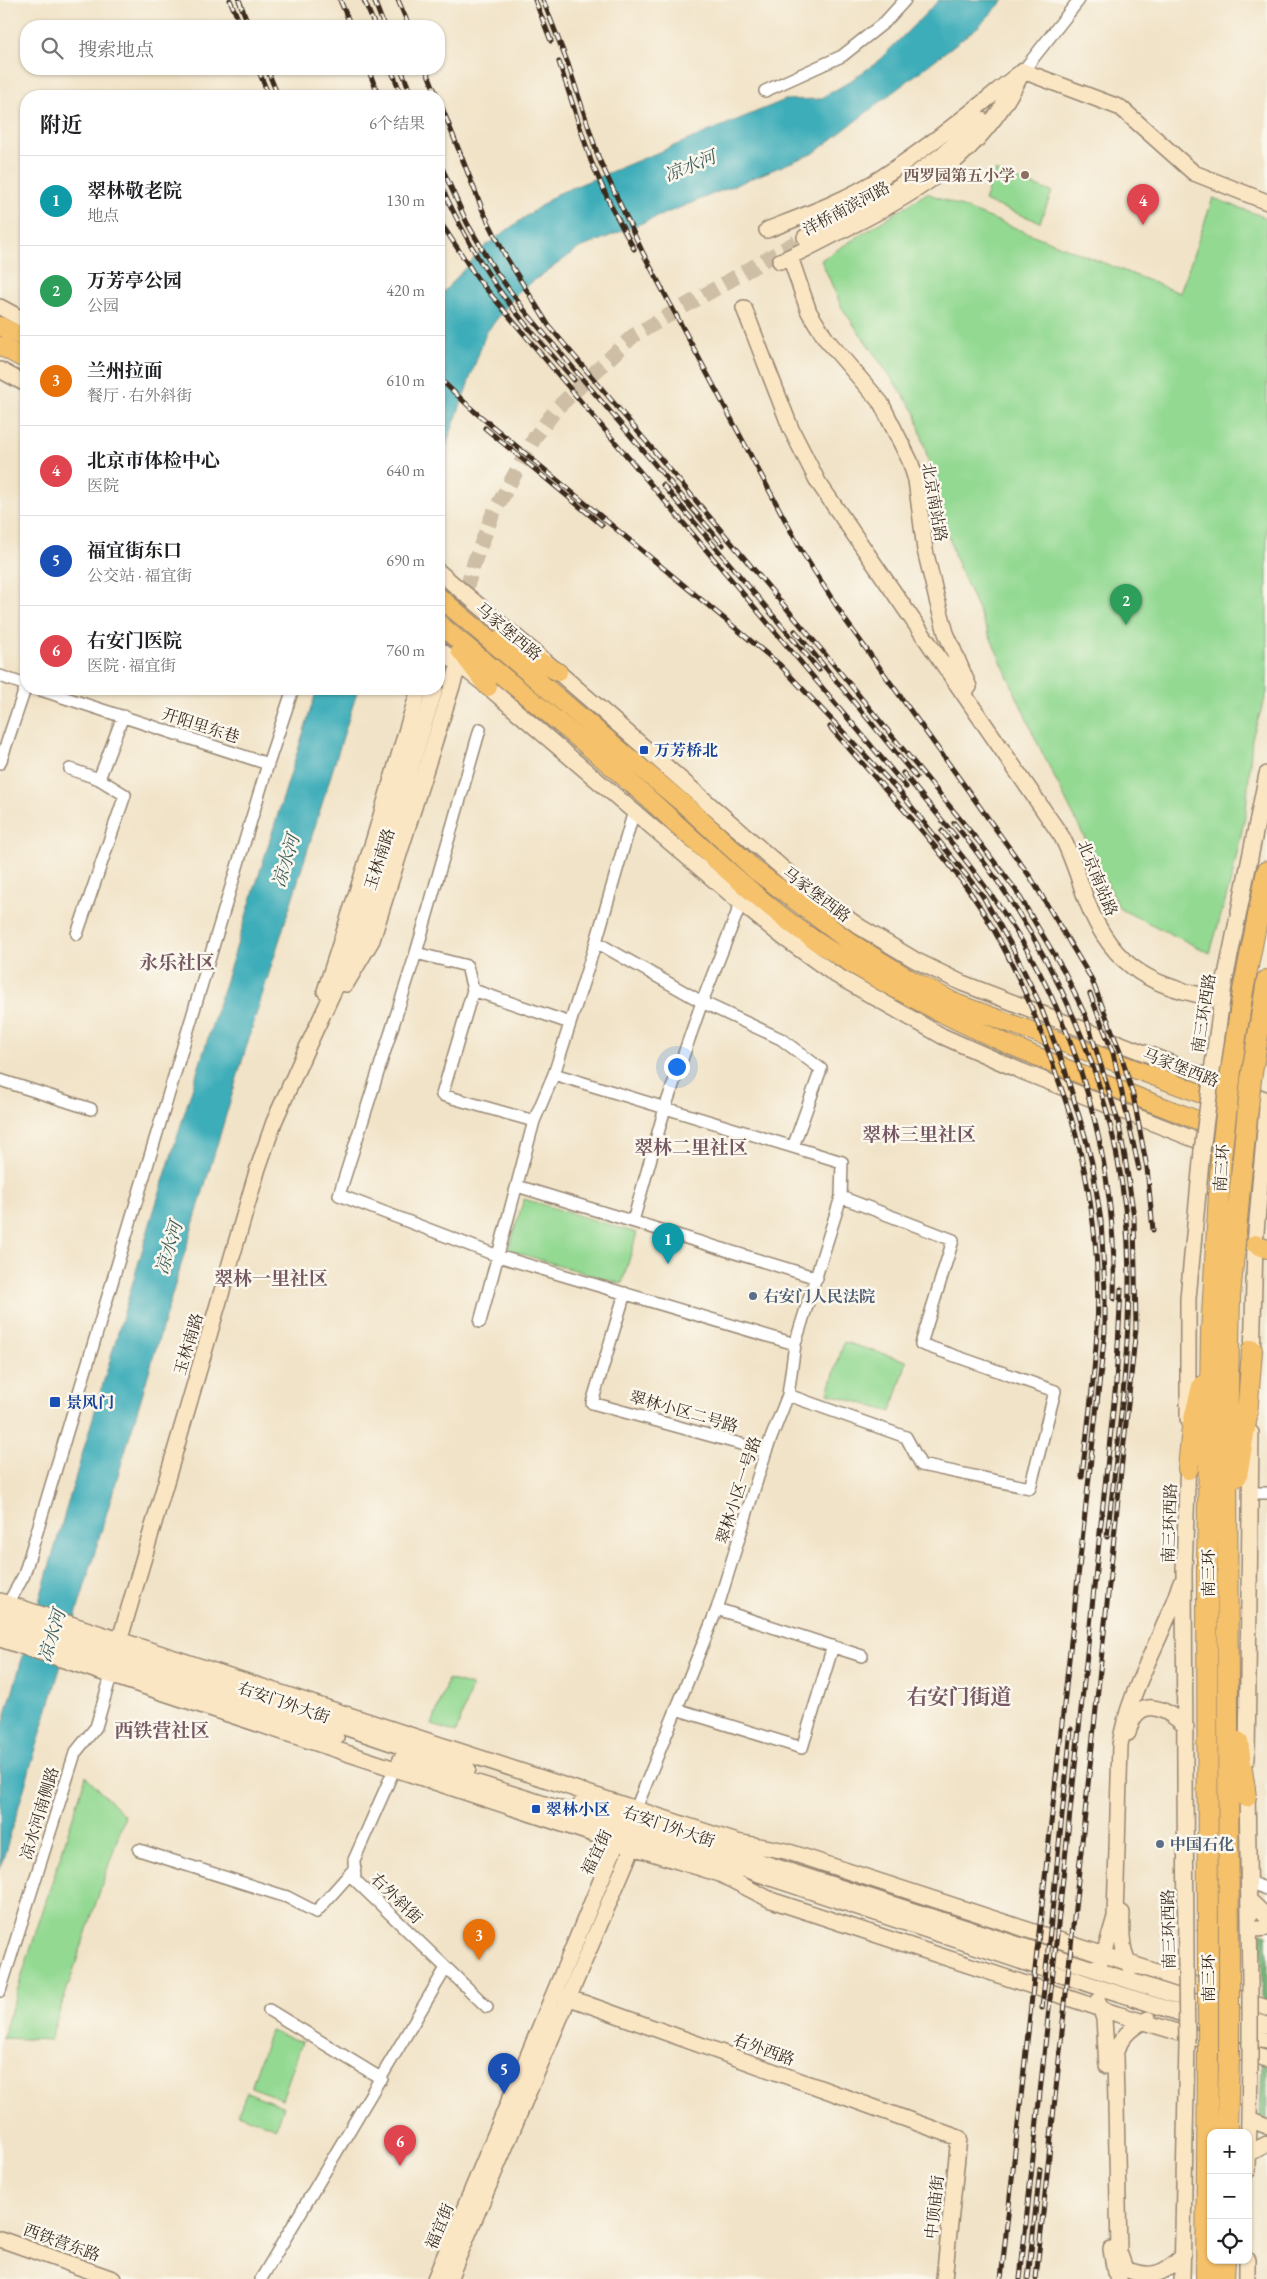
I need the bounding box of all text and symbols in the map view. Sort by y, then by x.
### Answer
search box [20,20,445,75]
icon: search [38,34,66,62]
text: 搜索地点 [78,37,154,62]
text: 附近 [40,111,82,138]
text: 6个结果 [369,113,425,134]
water label: 凉水河 [660,144,722,186]
place label: 西罗园第五小学 [903,165,1015,186]
marker: 西罗园第五小学 [1019,169,1031,181]
street label: 洋桥南滨河路 [799,177,894,240]
text: 翠林敬老院 [87,178,182,203]
pin: 4 [1127,184,1159,225]
text: 1 [52,190,60,211]
text: 130 m [386,190,425,211]
text: 地点 [87,205,119,226]
text: 万芳亭公园 [87,268,182,293]
text: 2 [52,280,60,301]
text: 420 m [386,280,425,301]
text: 公园 [87,295,119,316]
text: 兰州拉面 [87,358,163,383]
text: 3 [52,370,60,391]
text: 610 m [386,370,425,391]
text: 餐厅 · 右外斜街 [87,385,193,406]
text: 北京市体检中心 [87,448,220,473]
text: 4 [52,460,60,481]
text: 640 m [386,460,425,481]
street label: 北京南站路 [917,461,952,543]
text: 医院 [87,475,119,496]
text: 福宜街东口 [87,538,182,563]
text: 5 [52,550,60,571]
text: 690 m [386,550,425,571]
text: 公交站 · 福宜街 [87,565,193,586]
pin: 2 [1110,584,1142,625]
street label: 马家堡西路 [471,598,546,665]
text: 右安门医院 [87,628,182,653]
text: 6 [52,640,60,661]
text: 760 m [386,640,425,661]
text: 医院 · 福宜街 [87,655,177,676]
street label: 开阳里东巷 [160,703,242,748]
place label: 万芳桥北 [654,740,718,761]
marker: 万芳桥北 [638,744,650,756]
street label: 玉林南路 [360,825,399,893]
water label: 凉水河 [267,829,305,890]
street label: 北京南站路 [1073,837,1122,919]
street label: 马家堡西路 [778,862,855,927]
district label: 永乐社区 [139,950,215,975]
street label: 南三环西路 [1187,972,1220,1054]
street label: 马家堡西路 [1140,1043,1222,1092]
your location [664,1054,690,1080]
district label: 翠林三里社区 [862,1122,976,1147]
district label: 翠林二里社区 [634,1135,748,1160]
street label: 南三环 [1209,1143,1234,1193]
water label: 凉水河 [150,1216,188,1277]
pin: 1 [652,1223,684,1264]
district label: 翠林一里社区 [214,1266,328,1291]
place label: 右安门人民法院 [763,1286,875,1307]
marker: 右安门人民法院 [747,1290,759,1302]
street label: 玉林南路 [169,1310,208,1378]
street label: 翠林小区二号路 [627,1386,741,1437]
place label: 景风门 [66,1392,114,1413]
marker: 景风门 [48,1395,62,1409]
street label: 翠林小区一号路 [711,1434,766,1547]
street label: 南三环西路 [1158,1483,1181,1563]
street label: 南三环 [1198,1549,1219,1597]
water label: 凉水河 [33,1604,71,1665]
street label: 右安门外大街 [235,1677,333,1728]
district label: 右安门街道 [907,1683,1012,1710]
district label: 西铁营社区 [114,1718,210,1743]
street label: 凉水河南侧路 [15,1764,64,1862]
place label: 翠林小区 [546,1799,610,1820]
street label: 右安门外大街 [620,1801,718,1852]
marker: 翠林小区 [530,1803,542,1815]
street label: 福宜街 [576,1826,616,1878]
place label: 中国石化 [1170,1834,1234,1855]
marker: 中国石化 [1154,1838,1166,1850]
street label: 右外斜街 [366,1869,427,1928]
street label: 南三环西路 [1157,1889,1180,1969]
pin: 3 [463,1919,495,1960]
street label: 南三环 [1198,1954,1219,2002]
street label: 右外西路 [730,2029,797,2070]
pin: 5 [488,2053,520,2094]
pin: 6 [384,2125,416,2166]
map controls [1207,2129,1252,2264]
button: + [1207,2129,1252,2174]
street label: 中顶庙街 [921,2174,948,2240]
button: − [1207,2174,1252,2219]
street label: 福宜街 [420,2200,459,2252]
street label: 西铁营东路 [21,2219,103,2266]
button: locate [1207,2219,1252,2264]

